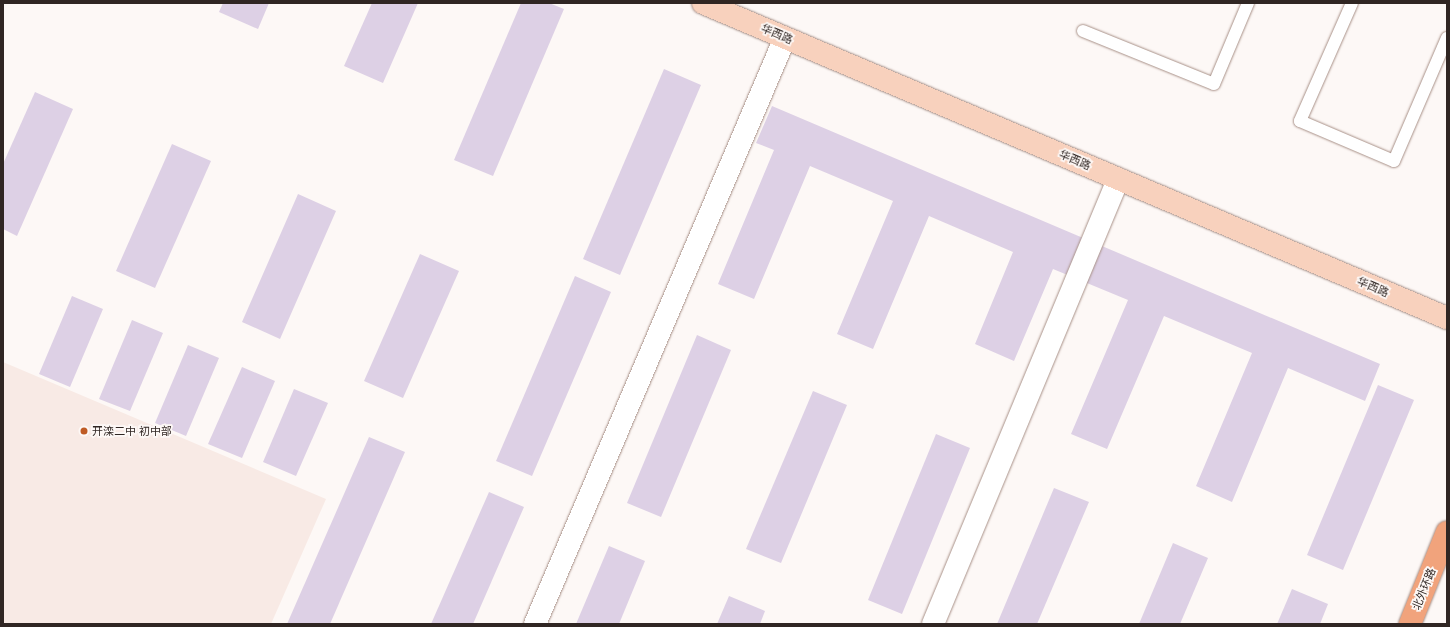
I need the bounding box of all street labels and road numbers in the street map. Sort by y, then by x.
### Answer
street label: 华西路 [759,21,795,47]
street label: 华西路 [1057,147,1093,173]
street label: 华西路 [1355,274,1391,300]
street label: 北外环路 [1410,566,1438,612]

